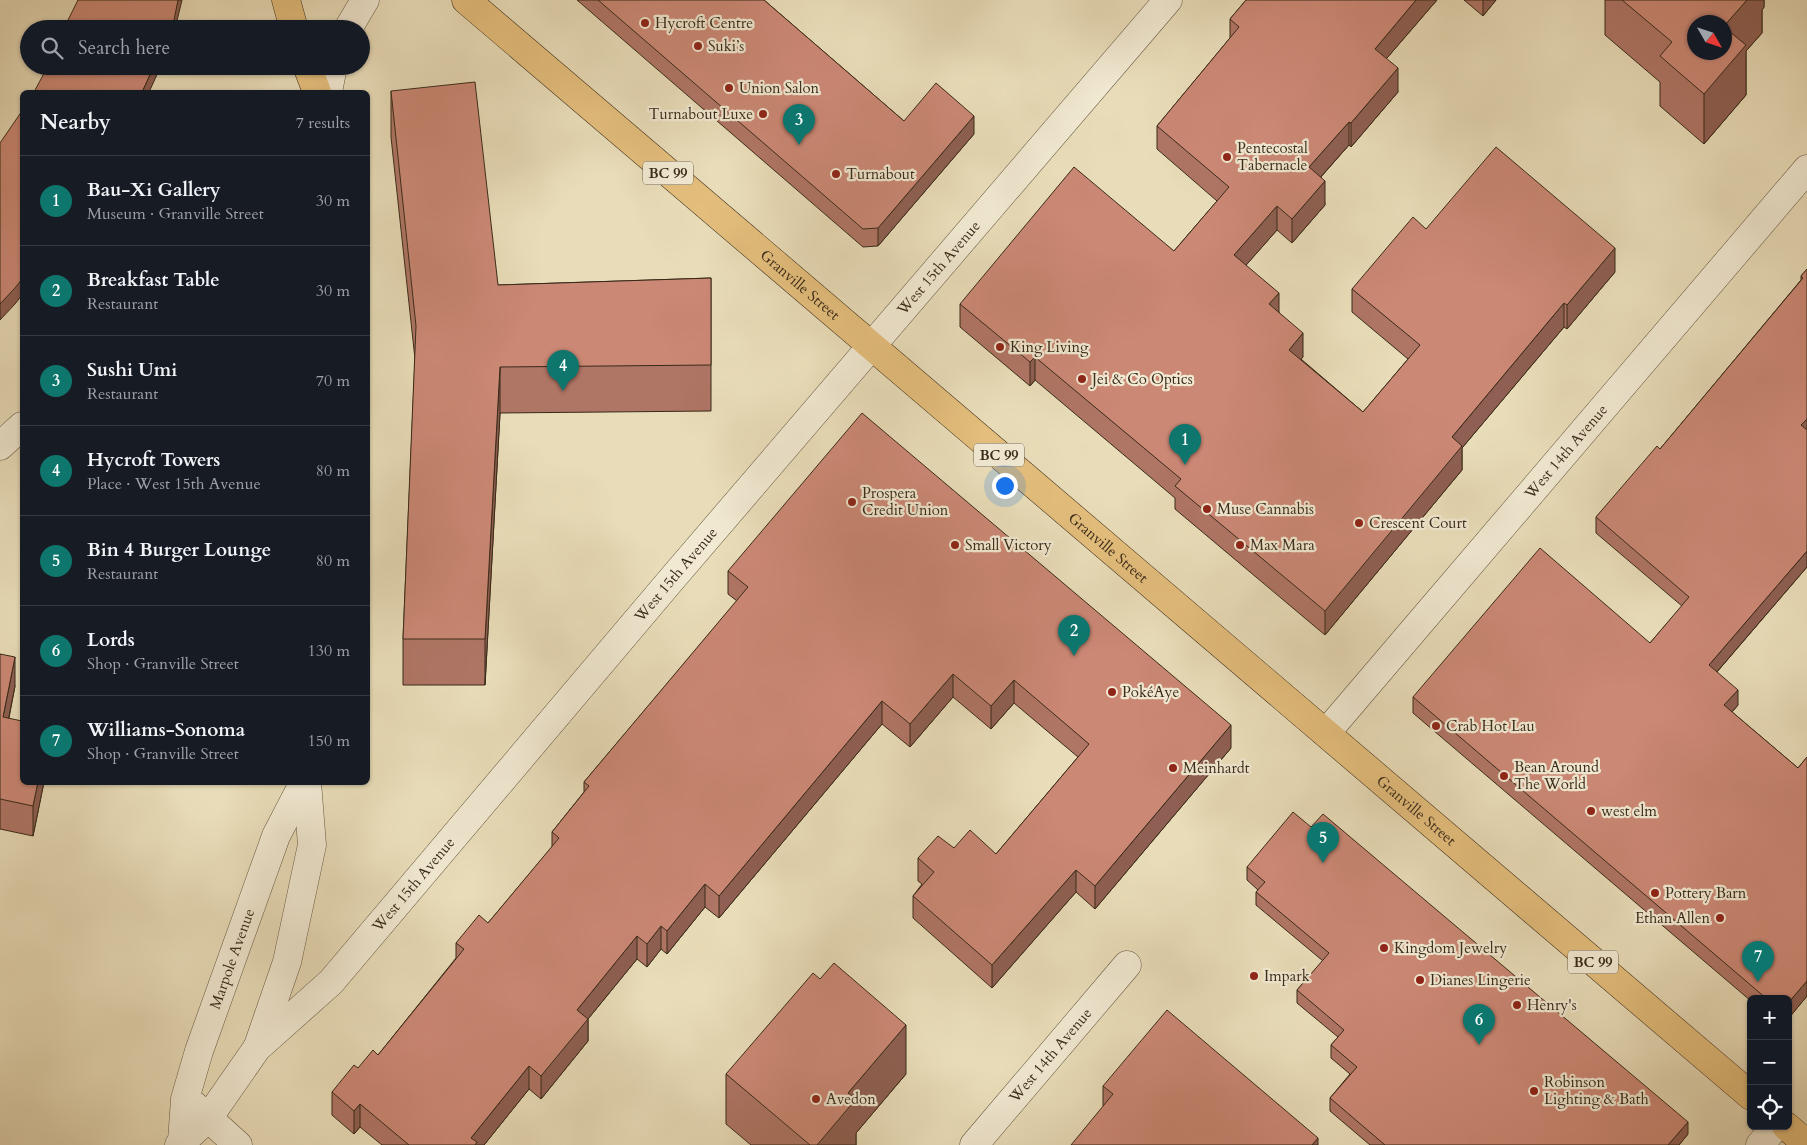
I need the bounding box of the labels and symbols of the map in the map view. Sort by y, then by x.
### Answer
place label: Hycroft Centre [655,13,753,33]
north arrow [1687,15,1732,60]
marker: Hycroft Centre [639,17,651,29]
place label: Suki’s [708,36,744,56]
marker: Suki’s [692,40,704,52]
place label: Union Salon [739,78,820,98]
marker: Union Salon [723,82,735,94]
place label: Turnabout Luxe [649,104,753,124]
pin: 3 [783,104,815,145]
marker: Turnabout Luxe [757,108,769,120]
place label: Pentecostal Tabernacle [1237,138,1308,175]
marker: Pentecostal Tabernacle [1221,151,1233,163]
road number: BC 99 [643,162,693,184]
place label: Turnabout [846,164,915,184]
marker: Turnabout [830,168,842,180]
street label: West 15th Avenue [892,216,985,320]
street label: Granville Street [756,245,844,325]
place label: King Living [1010,337,1089,357]
marker: King Living [994,341,1006,353]
pin: 4 [547,350,579,391]
place label: Jei & Co Optics [1090,369,1193,389]
marker: Jei & Co Optics [1076,373,1088,385]
street label: West 14th Avenue [1519,400,1612,504]
pin: 1 [1169,424,1201,465]
road number: BC 99 [974,444,1024,466]
your location [992,473,1018,499]
place label: Prospera Credit Union [862,483,949,520]
marker: Prospera Credit Union [846,496,858,508]
place label: Muse Cannabis [1217,499,1314,519]
marker: Muse Cannabis [1201,503,1213,515]
street label: Granville Street [1064,508,1152,588]
place label: Crescent Court [1369,513,1467,533]
marker: Crescent Court [1353,517,1365,529]
street label: West 15th Avenue [629,523,722,627]
place label: Small Victory [965,535,1052,555]
place label: Max Mara [1250,535,1315,555]
marker: Small Victory [949,539,961,551]
marker: Max Mara [1234,539,1246,551]
pin: 2 [1058,615,1090,656]
place label: PokéAye [1122,682,1179,702]
marker: PokéAye [1106,686,1118,698]
place label: Crab Hot Lau [1446,716,1535,736]
marker: Crab Hot Lau [1430,720,1442,732]
place label: Bean Around The World [1514,757,1599,794]
place label: Meinhardt [1183,758,1250,778]
marker: Meinhardt [1167,762,1179,774]
marker: Bean Around The World [1498,770,1510,782]
street label: Granville Street [1372,771,1461,850]
place label: west elm [1601,801,1657,821]
marker: west elm [1585,805,1597,817]
pin: 5 [1307,822,1339,863]
street label: West 15th Avenue [367,833,459,937]
place label: Pottery Barn [1665,883,1747,903]
marker: Pottery Barn [1649,887,1661,899]
street label: Marpole Avenue [205,906,259,1012]
place label: Ethan Allen [1635,908,1710,928]
marker: Ethan Allen [1714,912,1726,924]
place label: Kingdom Jewelry [1394,938,1507,958]
pin: 7 [1742,941,1774,982]
marker: Kingdom Jewelry [1378,942,1390,954]
road number: BC 99 [1568,950,1618,974]
place label: Impark [1264,966,1310,986]
marker: Impark [1248,970,1260,982]
place label: Dianes Lingerie [1430,970,1531,990]
marker: Dianes Lingerie [1414,974,1426,986]
place label: Henry's [1527,995,1577,1015]
marker: Henry's [1511,999,1523,1011]
street label: West 14th Avenue [1004,1003,1096,1107]
pin: 6 [1463,1004,1495,1045]
place label: Robinson Lighting & Bath [1544,1072,1649,1109]
marker: Robinson Lighting & Bath [1528,1085,1540,1097]
place label: Avedon [826,1089,876,1109]
marker: Avedon [810,1093,822,1105]

